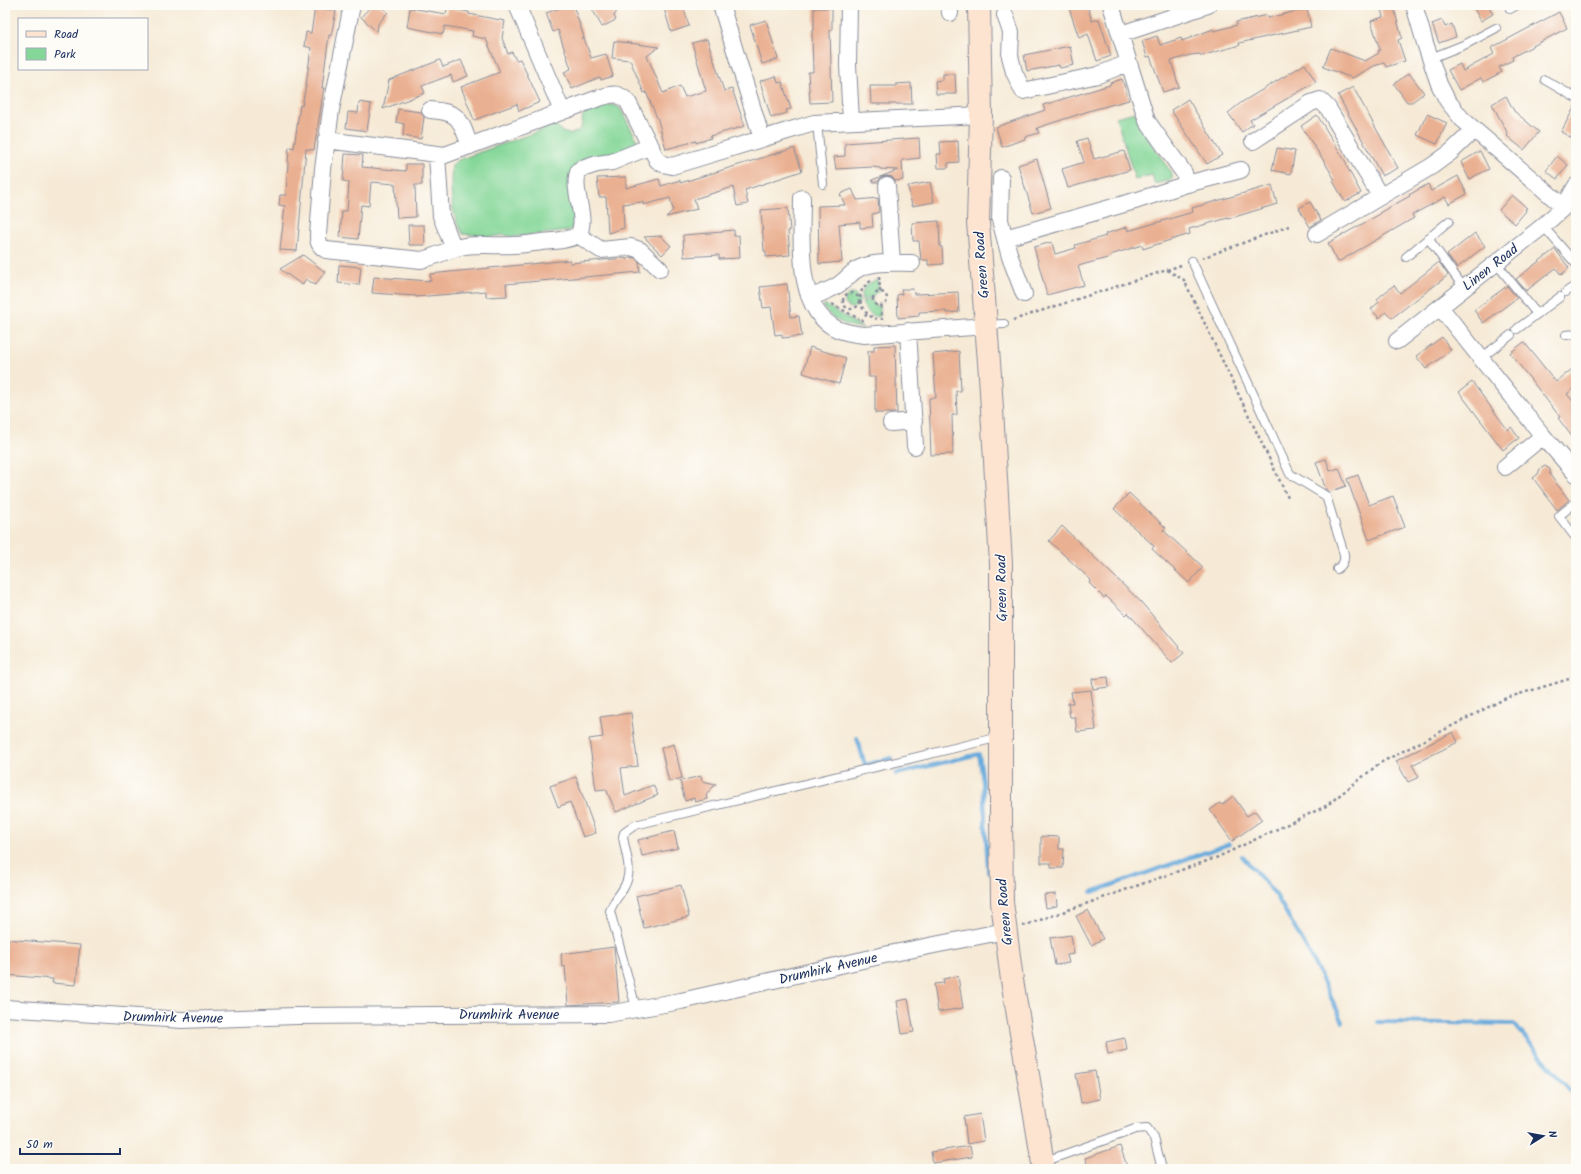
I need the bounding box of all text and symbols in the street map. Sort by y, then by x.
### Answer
legend [18,18,148,70]
text: Road [54,25,79,44]
text: Park [54,45,76,64]
street label: Green Road [969,230,995,299]
street label: Linen Road [1458,238,1524,297]
street label: Green Road [990,553,1014,622]
street label: Green Road [991,877,1019,946]
street label: Drumhirk Avenue [777,947,880,991]
street label: Drumhirk Avenue [459,1004,560,1026]
street label: Drumhirk Avenue [123,1006,224,1030]
north arrow [1523,1116,1563,1156]
text: N [1542,1129,1561,1139]
scale bar [20,1130,120,1156]
text: 50 m [26,1135,53,1154]

